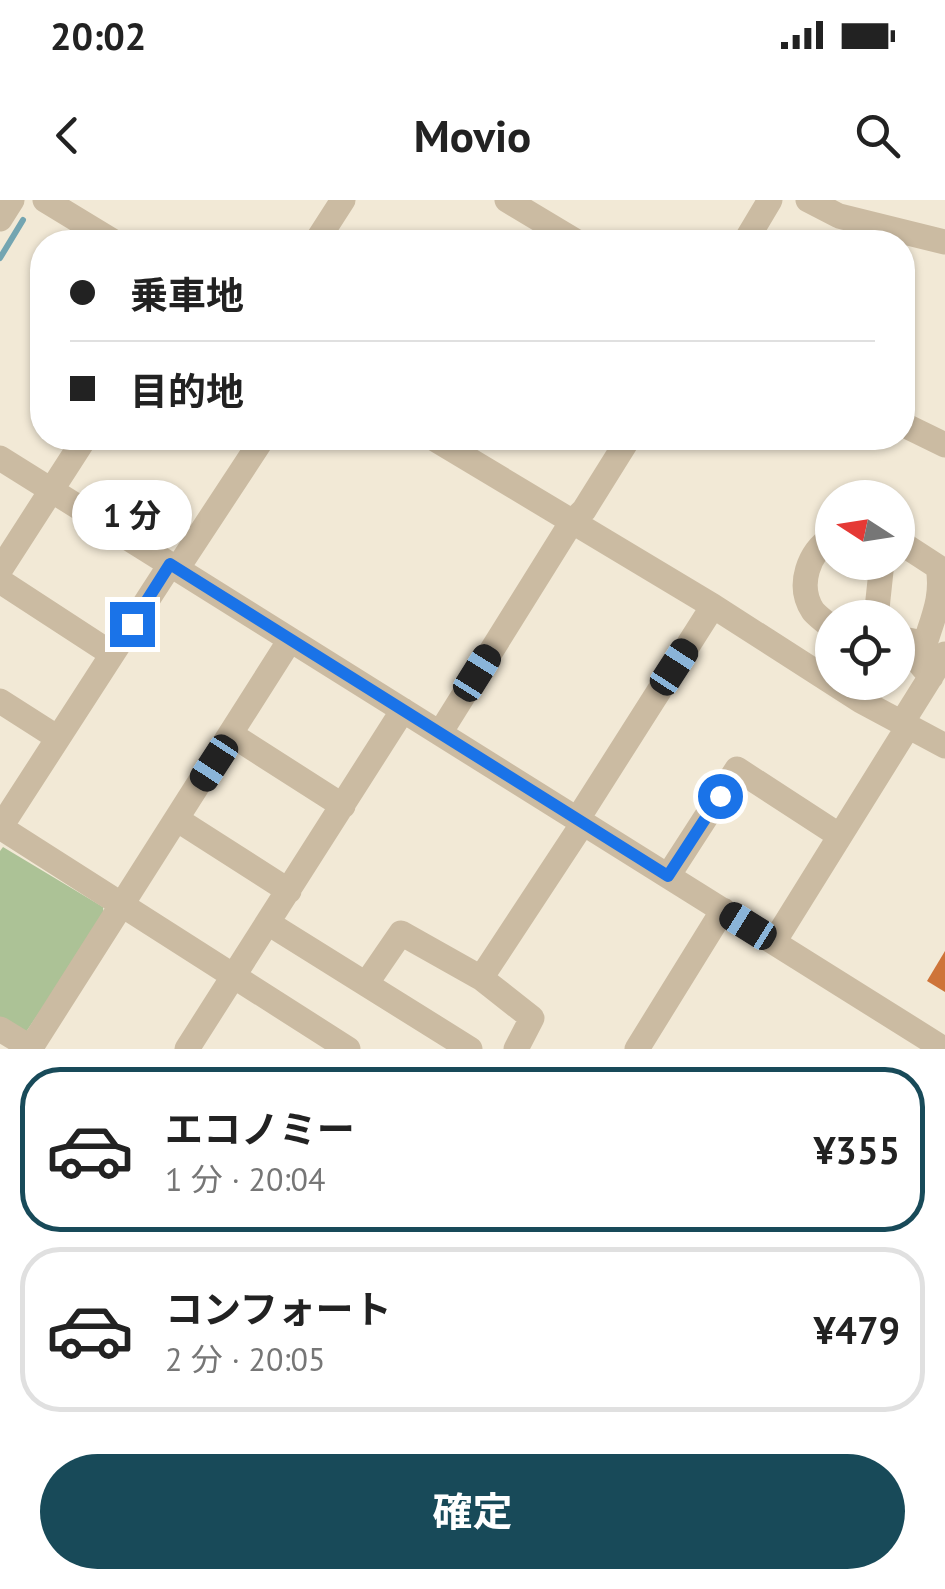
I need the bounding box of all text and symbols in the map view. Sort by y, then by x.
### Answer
text: 20:02 [50,11,146,60]
text: Movio [414,106,531,164]
icon: back [40,108,95,163]
icon: search [850,108,905,163]
text: 乗車地 [130,270,244,319]
text: 目的地 [130,366,244,415]
callout: 1 分 [72,479,192,549]
north arrow [815,480,915,580]
map controls [815,480,915,700]
text: 1 分 [103,494,161,536]
button: locate [815,600,915,700]
route end [110,602,155,647]
car [645,634,703,700]
car [448,640,506,706]
car [185,730,243,796]
route start [698,774,743,819]
car [715,897,781,955]
text: エコノミー [165,1104,355,1153]
icon: car [45,1105,135,1195]
text: ¥355 [814,1125,900,1174]
text: 1 分 · 20:04 [165,1158,325,1200]
text: コンフォート [165,1284,392,1333]
icon: car [45,1285,135,1375]
text: ¥479 [814,1305,900,1354]
text: 2 分 · 20:05 [165,1338,325,1380]
button: 確定 [40,1454,905,1569]

